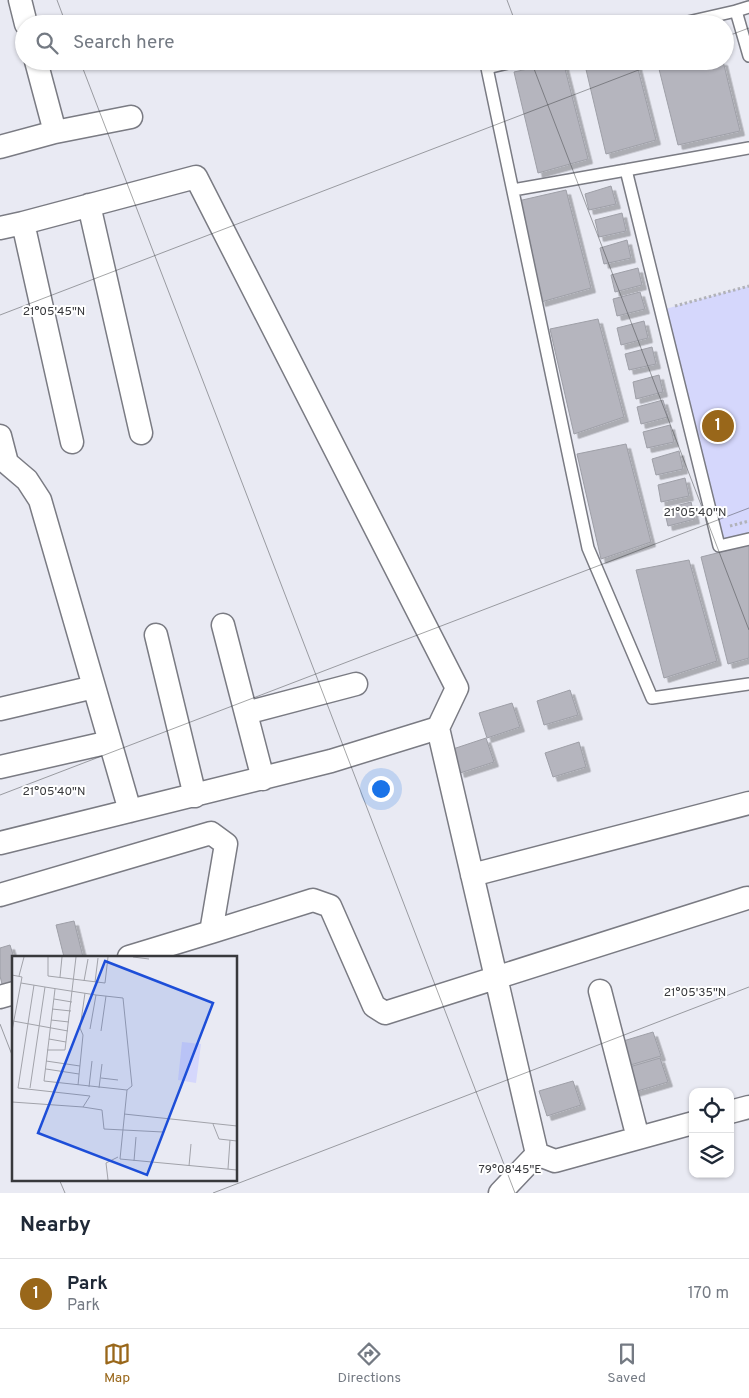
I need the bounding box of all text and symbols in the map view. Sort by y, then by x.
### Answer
search box [15,15,734,70]
icon: search [33,29,61,57]
text: Search here [73,31,175,55]
text: 21°05'45"N [23,304,85,320]
pin: 1 [702,407,734,445]
text: 21°05'40"N [664,505,726,521]
your location [368,776,394,802]
text: 21°05'40"N [23,784,85,800]
inset map [12,956,238,1180]
text: 21°05'35"N [664,985,726,1001]
map controls [689,1088,734,1178]
button: locate [689,1088,734,1133]
button: layers [689,1133,734,1178]
text: 79°08'45"E [479,1162,541,1178]
text: Nearby [20,1212,91,1239]
text: Park [67,1272,108,1296]
text: 1 [33,1284,39,1304]
text: 170 m [688,1284,729,1304]
text: Park [67,1296,100,1316]
tab: Map [103,1340,131,1387]
tab: Directions [337,1340,401,1387]
tab: Saved [607,1340,646,1387]

